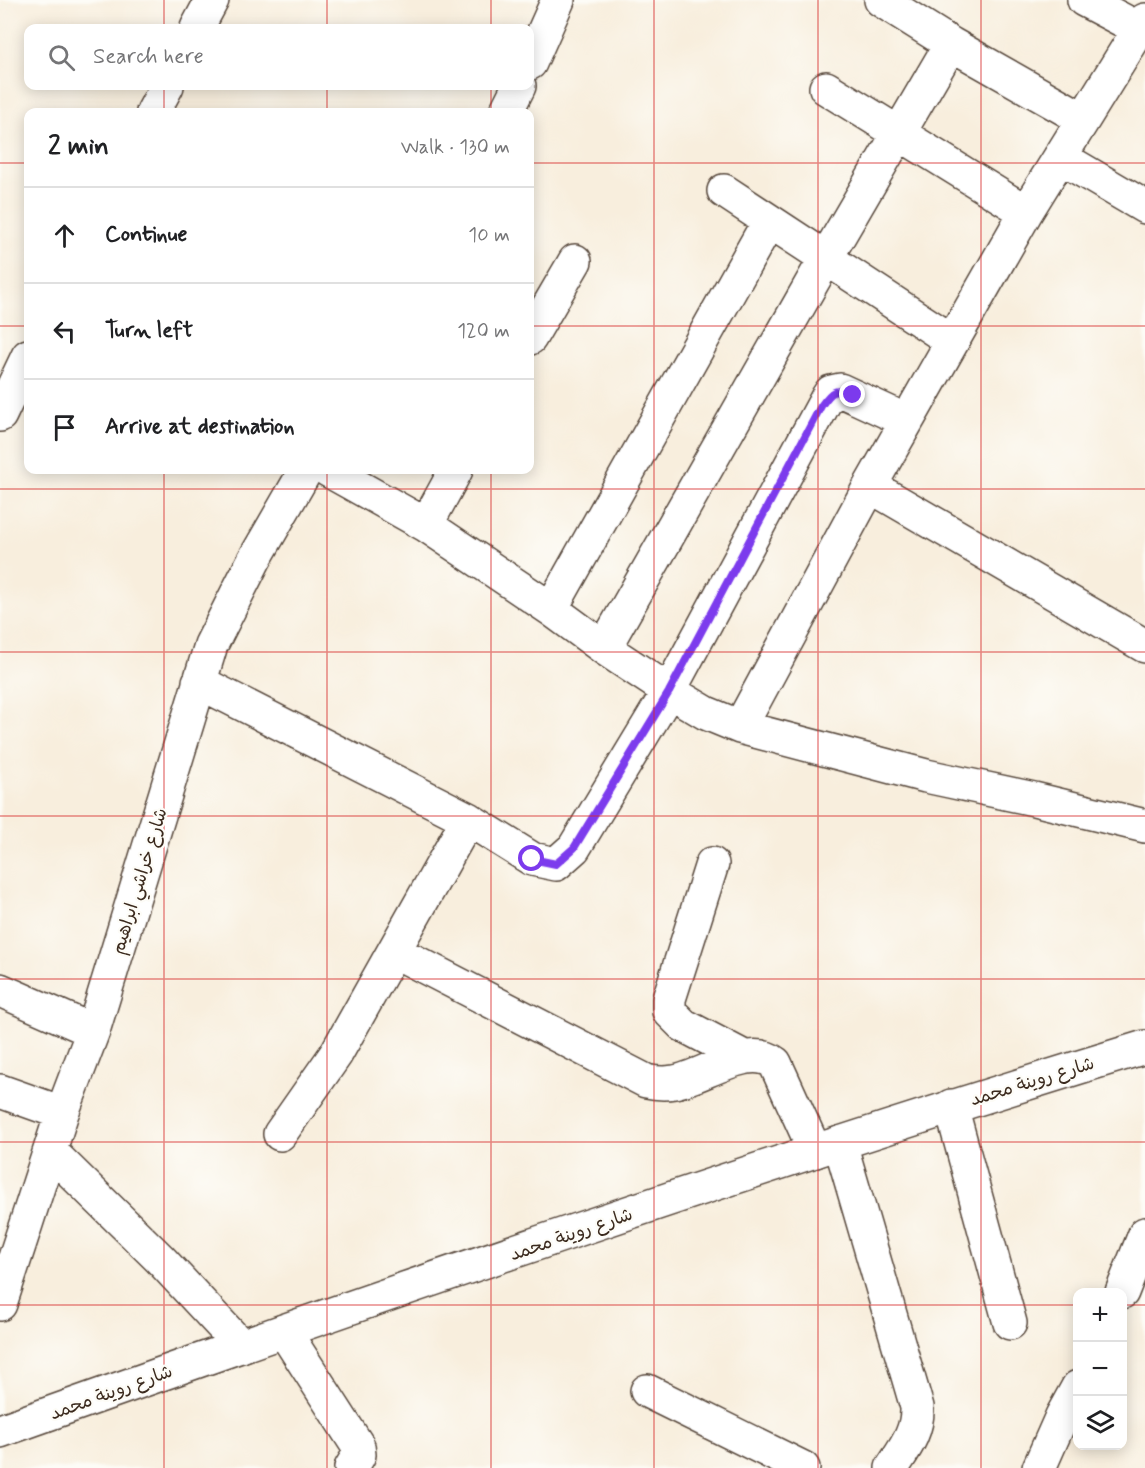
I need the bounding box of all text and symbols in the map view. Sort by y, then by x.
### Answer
search box [24,24,534,90]
icon: search [45,41,78,74]
text: Search here [93,43,204,71]
text: 2 min [48,130,109,164]
text: Walk · 130 m [401,134,510,161]
icon: ahead [48,219,81,252]
text: Continue [105,221,187,249]
text: 10 m [468,222,510,249]
icon: left [48,315,81,348]
text: Turn left [105,317,193,345]
text: 120 m [457,318,510,345]
route end [839,381,865,407]
icon: arrive [48,411,81,444]
text: Arrive at destination [105,413,295,441]
street label: شارع خراشي ابراهيم [106,805,176,958]
route start [518,845,544,871]
street label: شارع روينة محمد [967,1052,1097,1112]
street label: شارع روينة محمد [507,1203,636,1267]
map controls [1073,1288,1127,1450]
button: + [1073,1288,1127,1342]
button: − [1073,1342,1127,1396]
street label: شارع روينة محمد [47,1360,176,1426]
button: layers [1073,1396,1127,1450]

